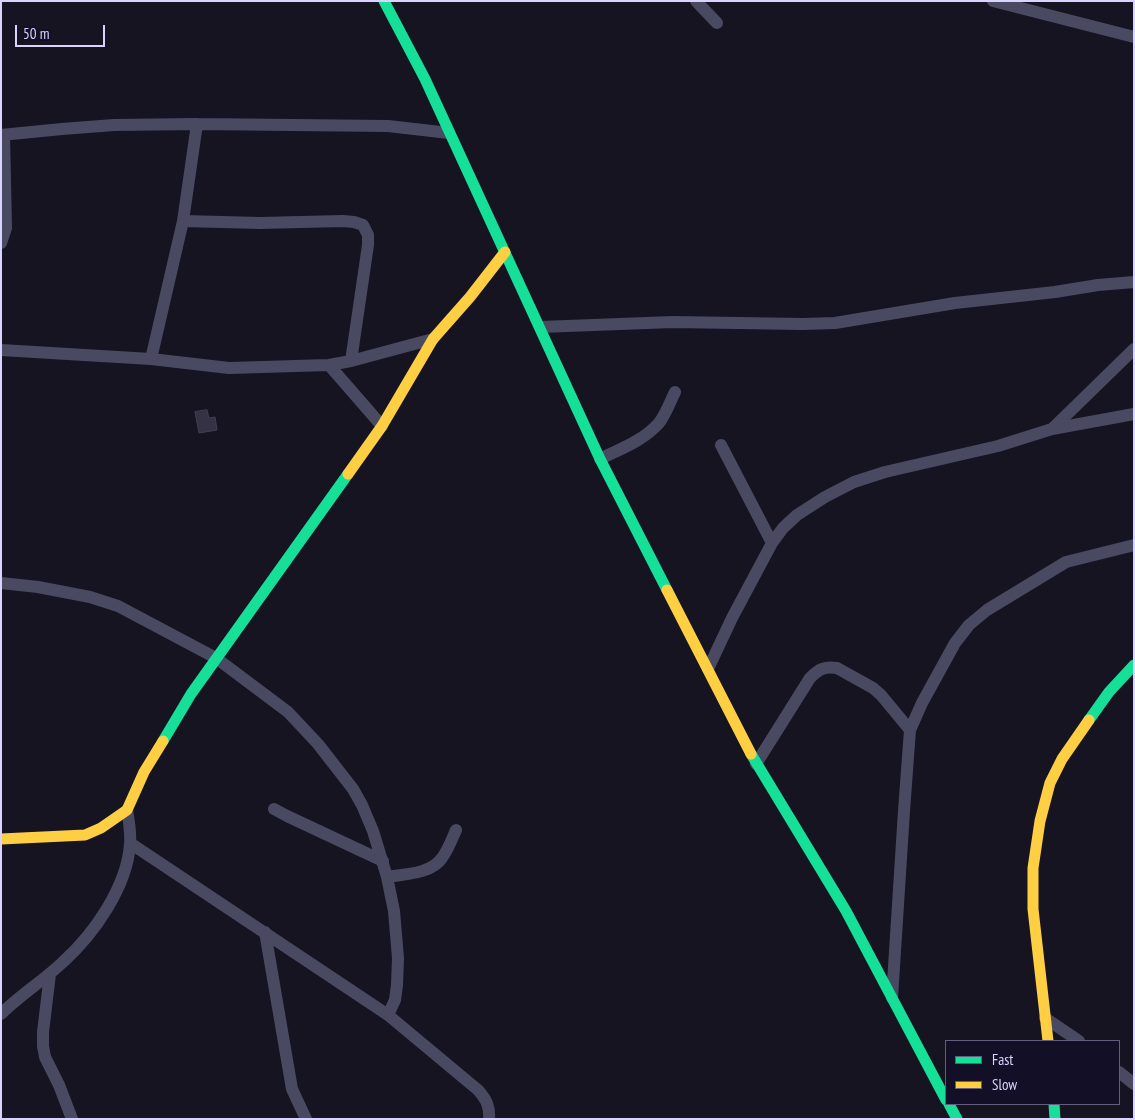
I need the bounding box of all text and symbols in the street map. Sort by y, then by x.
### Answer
scale bar [18,15,108,47]
text: 50 m [23,24,49,43]
legend [945,1040,1120,1105]
text: Fast [992,1050,1013,1069]
text: Slow [992,1075,1017,1094]

